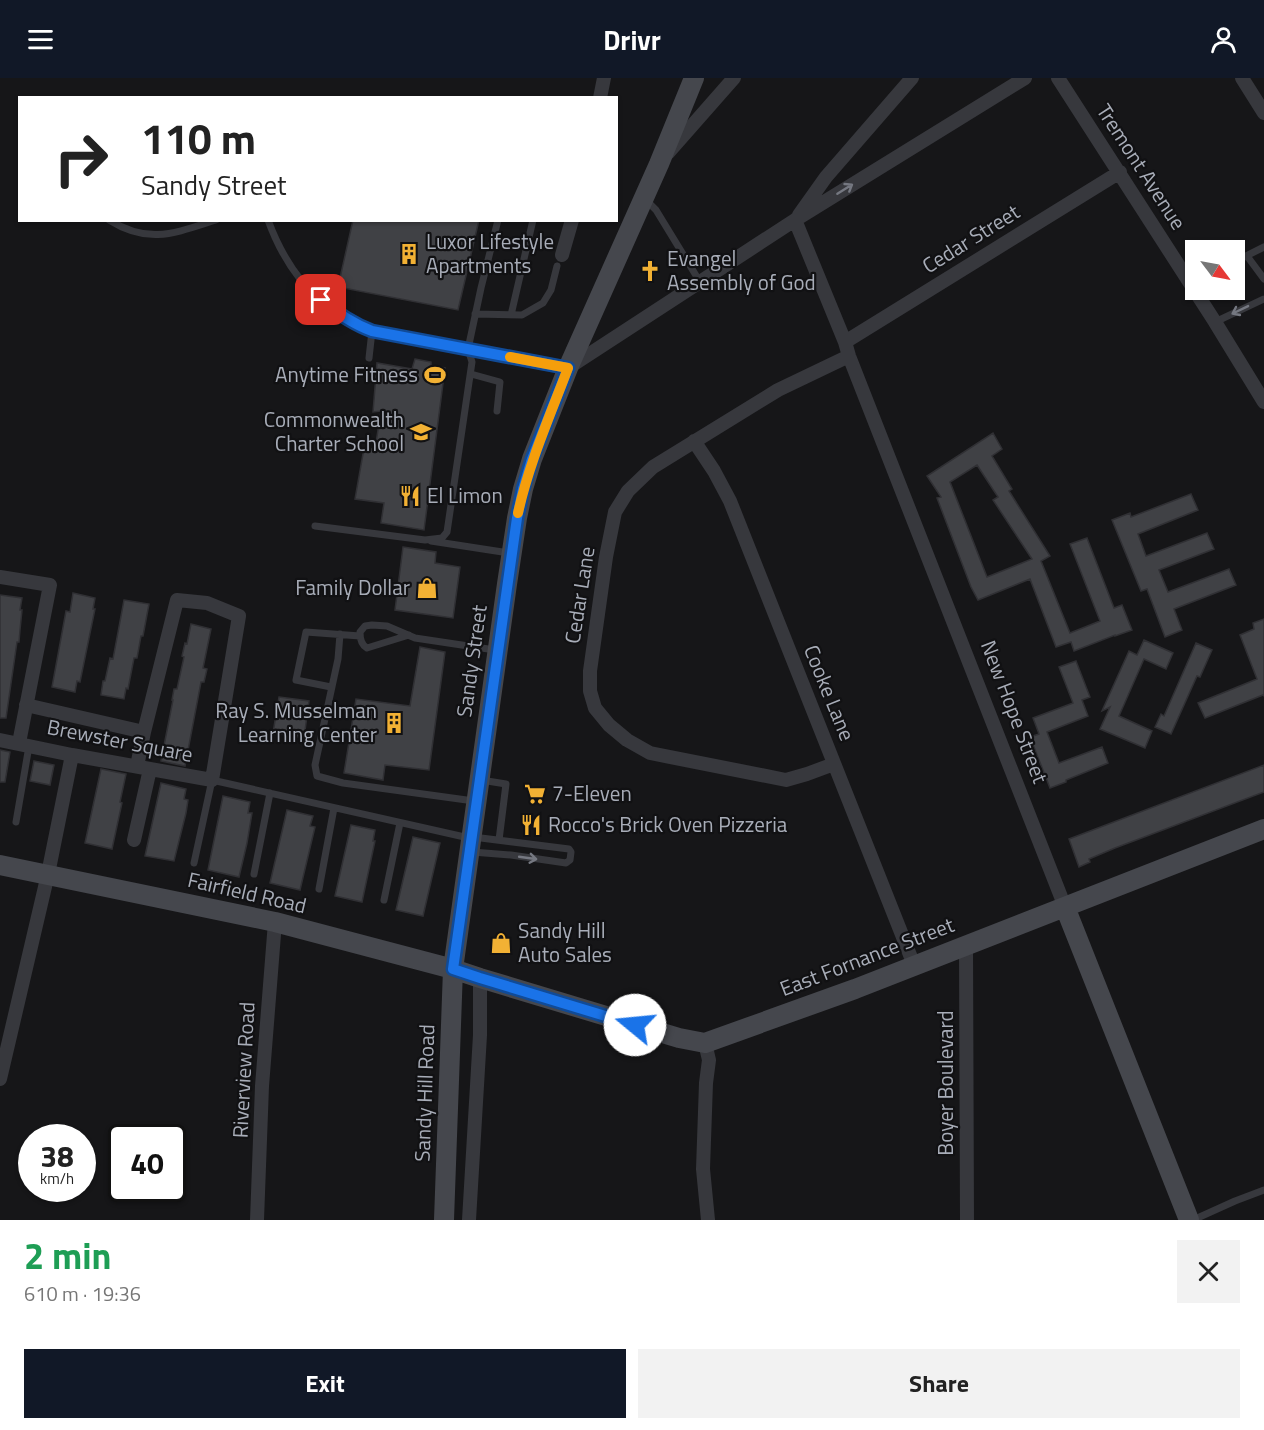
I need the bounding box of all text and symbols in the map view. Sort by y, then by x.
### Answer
text: Drivr [603,19,661,60]
icon: menu [24,23,57,56]
icon: person [1207,23,1240,56]
street label: Tremont Avenue [1089,97,1195,236]
text: 110 m [141,106,256,170]
icon: right [42,120,120,198]
text: Sandy Street [141,164,287,205]
one-way arrow [836,183,853,195]
street label: Cedar Street [916,195,1026,281]
place label: Luxor Lifestyle Apartments [426,225,554,281]
north arrow [1185,240,1245,300]
map controls [1185,240,1245,300]
building icon: Luxor Lifestyle Apartments [397,242,421,266]
place label: Evangel Assembly of God [667,242,816,298]
church icon: Evangel Assembly of God [638,259,662,283]
pin [295,274,346,325]
icon: arrive [304,283,337,316]
one-way arrow [1231,305,1249,317]
place label: Anytime Fitness [275,358,418,390]
sports icon: Anytime Fitness [423,363,447,387]
place label: Commonwealth Charter School [264,403,404,459]
school or university icon: Commonwealth Charter School [409,420,433,444]
place label: El Limon [427,479,503,511]
restaurant icon: El Limon [398,484,422,508]
street label: Cedar Lane [556,544,602,646]
place label: Family Dollar [295,571,410,603]
shop icon: Family Dollar [415,576,439,600]
street label: Sandy Street [447,602,495,719]
street label: New Hope Street [973,636,1057,788]
street label: Cooke Lane [796,640,864,745]
place label: Ray S. Musselman Learning Center [215,694,377,750]
street label: Brewster Square [45,710,196,770]
building icon: Ray S. Musselman Learning Center [382,711,406,735]
place label: 7-Eleven [552,777,632,809]
supermarket icon: 7-Eleven [523,782,547,806]
place label: Rocco's Brick Oven Pizzeria [548,808,788,840]
restaurant icon: Rocco's Brick Oven Pizzeria [519,813,543,837]
one-way arrow [517,852,537,863]
street label: Fairfield Road [185,863,310,921]
street label: East Fornance Street [775,908,959,1004]
place label: Sandy Hill Auto Sales [518,914,612,970]
shop icon: Sandy Hill Auto Sales [489,931,513,955]
position arrow [603,993,667,1057]
street label: Riverview Road [223,1001,263,1139]
street label: Boyer Boulevard [929,1010,961,1156]
street label: Sandy Hill Road [406,1024,442,1162]
speed limit sign: 40 [108,1124,186,1202]
text: 38 [40,1133,74,1179]
text: km/h [40,1167,74,1190]
text: 2 min [24,1228,111,1283]
button: close [1177,1240,1240,1303]
text: 610 m · 19:36 [24,1278,141,1309]
button: Exit [24,1349,626,1418]
button: Share [638,1349,1240,1418]

